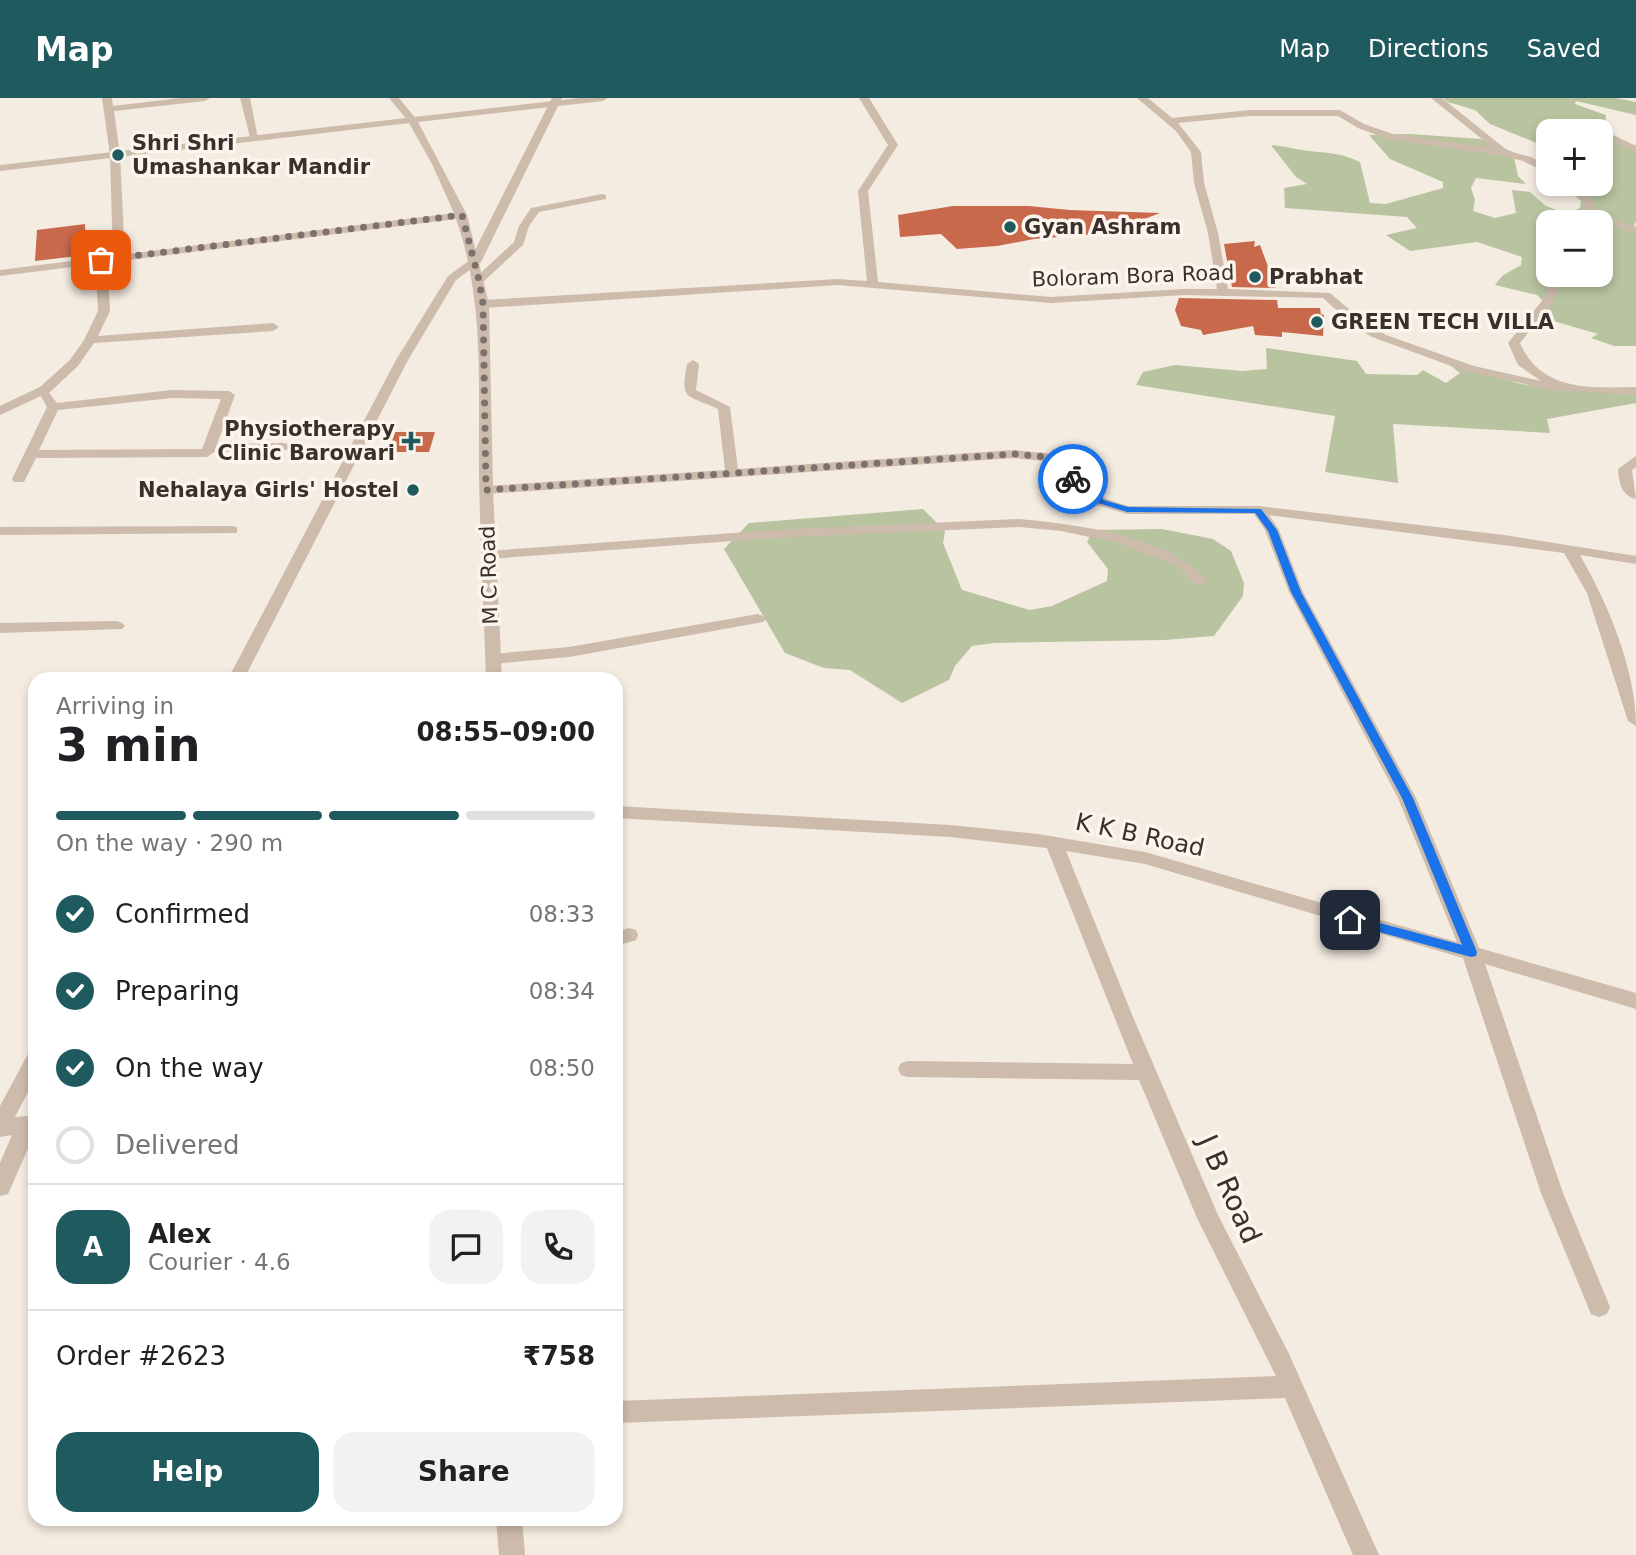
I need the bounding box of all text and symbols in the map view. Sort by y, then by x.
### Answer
text: Map [35,30,114,69]
text: Map [1279,35,1330,63]
text: Directions [1368,35,1489,63]
text: Saved [1527,35,1601,63]
map controls [1536,119,1613,287]
button: + [1536,119,1613,196]
place label: Shri Shri Umashankar Mandir [132,131,371,179]
marker: Shri Shri Umashankar Mandir [110,147,126,163]
button: − [1536,210,1613,287]
place label: Gyan Ashram [1024,215,1181,239]
marker: Gyan Ashram [1002,219,1018,235]
pin [71,230,131,290]
icon: bag [82,241,120,279]
street label: Boloram Bora Road [1031,260,1235,292]
place label: Prabhat [1269,265,1363,289]
marker: Prabhat [1247,269,1263,285]
place label: GREEN TECH VILLA [1331,310,1555,334]
marker: GREEN TECH VILLA [1309,314,1325,330]
place label: Physiotherapy Clinic Barowari [217,417,395,465]
marker: Physiotherapy Clinic Barowari [401,431,421,451]
courier [1038,444,1108,514]
icon: bike [1054,460,1092,498]
place label: Nehalaya Girls' Hostel [138,478,399,502]
marker: Nehalaya Girls' Hostel [405,482,421,498]
street label: M C Road [475,525,503,625]
text: Arriving in [56,693,174,719]
text: 08:55–09:00 [416,717,595,747]
text: 3 min [56,718,200,772]
street label: K K B Road [1073,808,1207,862]
text: On the way · 290 m [56,830,283,856]
pin [1320,890,1380,950]
icon: check [56,895,94,933]
text: Confirmed [115,899,250,929]
text: 08:33 [529,901,595,927]
icon: home [1331,901,1369,939]
icon: check [56,972,94,1010]
text: Preparing [115,976,240,1006]
text: 08:34 [529,978,595,1004]
icon: check [56,1049,94,1087]
text: On the way [115,1053,264,1083]
text: 08:50 [529,1055,595,1081]
street label: J B Road [1190,1128,1268,1249]
text: Delivered [115,1130,239,1160]
button: chat [429,1210,503,1284]
button: phone [521,1210,595,1284]
text: Alex [148,1219,211,1249]
text: A [83,1232,103,1262]
text: Courier · 4.6 [148,1249,291,1275]
text: Order #2623 [56,1341,226,1371]
text: ₹758 [523,1341,595,1371]
button: Help [56,1432,319,1512]
button: Share [333,1432,595,1512]

